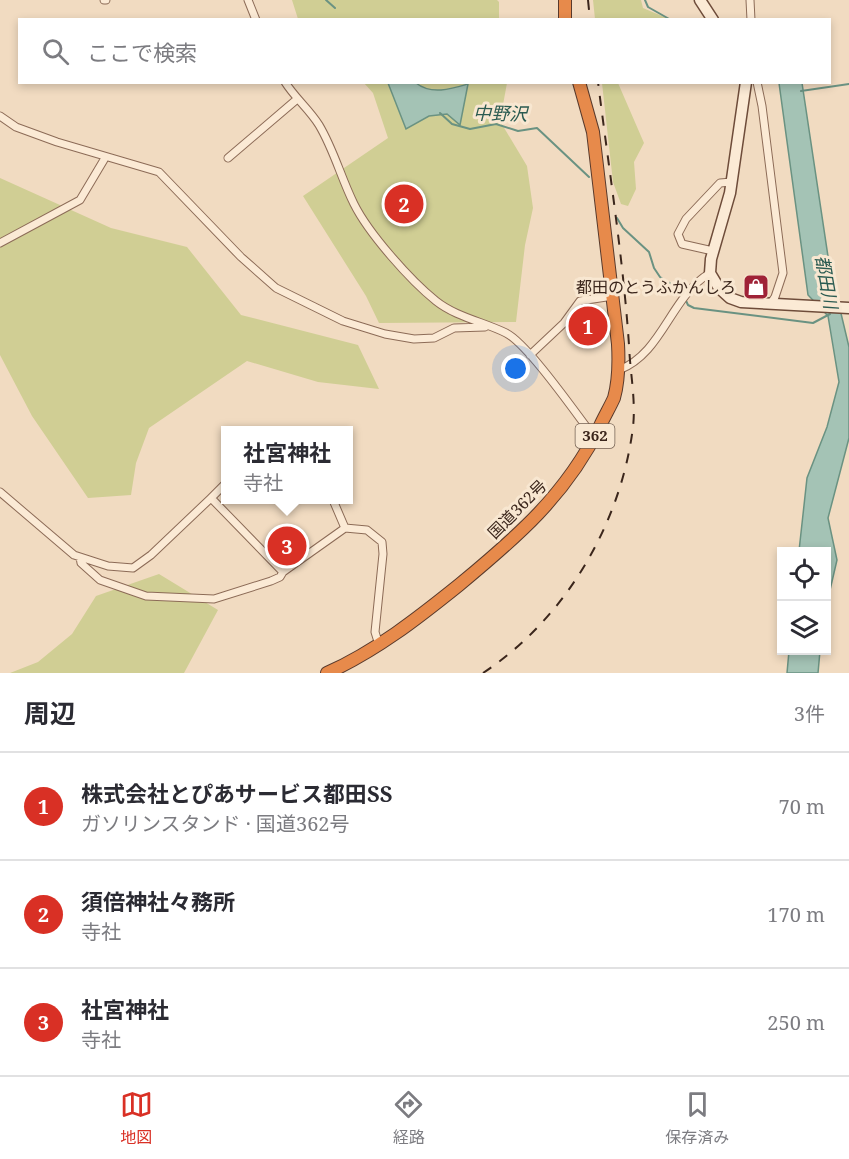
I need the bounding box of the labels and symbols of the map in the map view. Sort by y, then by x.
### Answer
water label: 中野沢 [473,101,529,126]
pin: 2 [384,182,424,226]
water label: 都田川 [810,253,844,312]
shop icon: 都田のとうふかんしろ [741,272,771,302]
place label: 都田のとうふかんしろ [576,276,736,298]
pin: 1 [568,304,608,348]
your location [501,354,530,383]
road number: 362 [576,424,614,448]
street label: 国道362号 [483,475,551,543]
pin: 3 [268,524,306,568]

